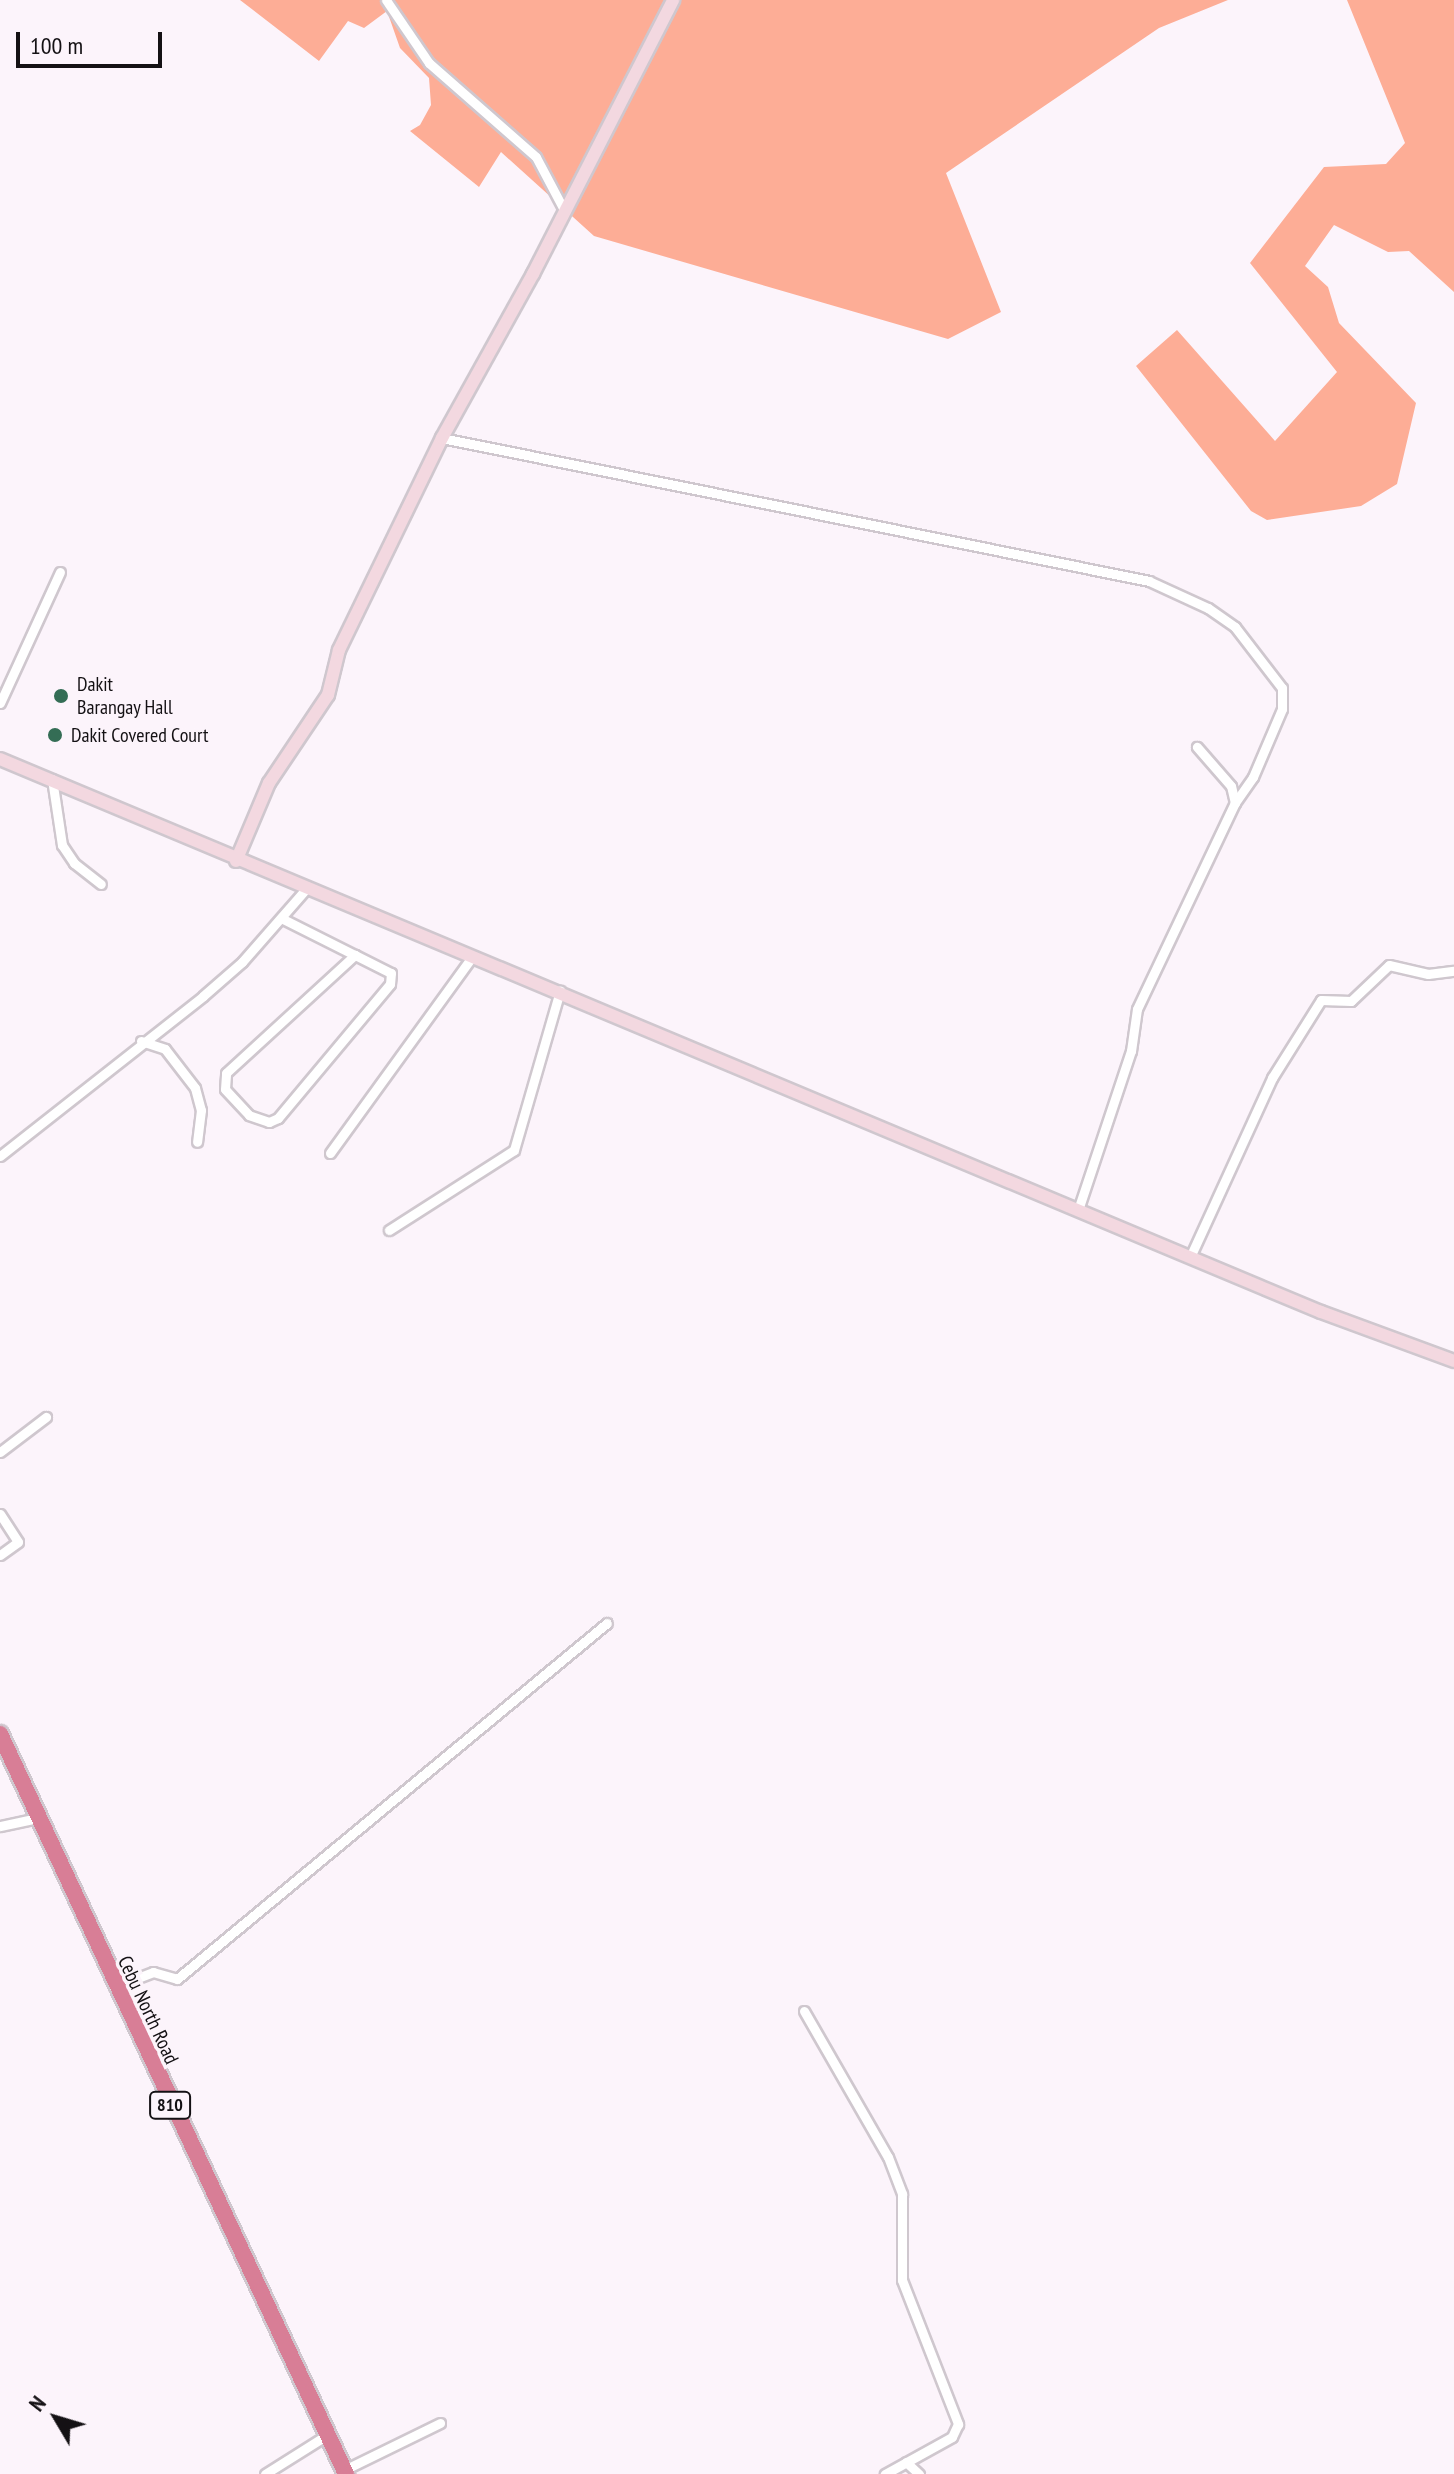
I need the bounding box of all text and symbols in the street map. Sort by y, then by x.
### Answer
scale bar [20,16,166,66]
text: 100 m [30,30,83,61]
place label: Dakit Barangay Hall [77,672,173,719]
marker: Dakit Barangay Hall [52,687,70,705]
place label: Dakit Covered Court [71,723,208,747]
marker: Dakit Covered Court [46,726,64,744]
street label: Cebu North Road [113,1952,183,2068]
road number: 810 [148,2091,192,2119]
north arrow [16,2378,96,2458]
text: N [22,2390,52,2417]

